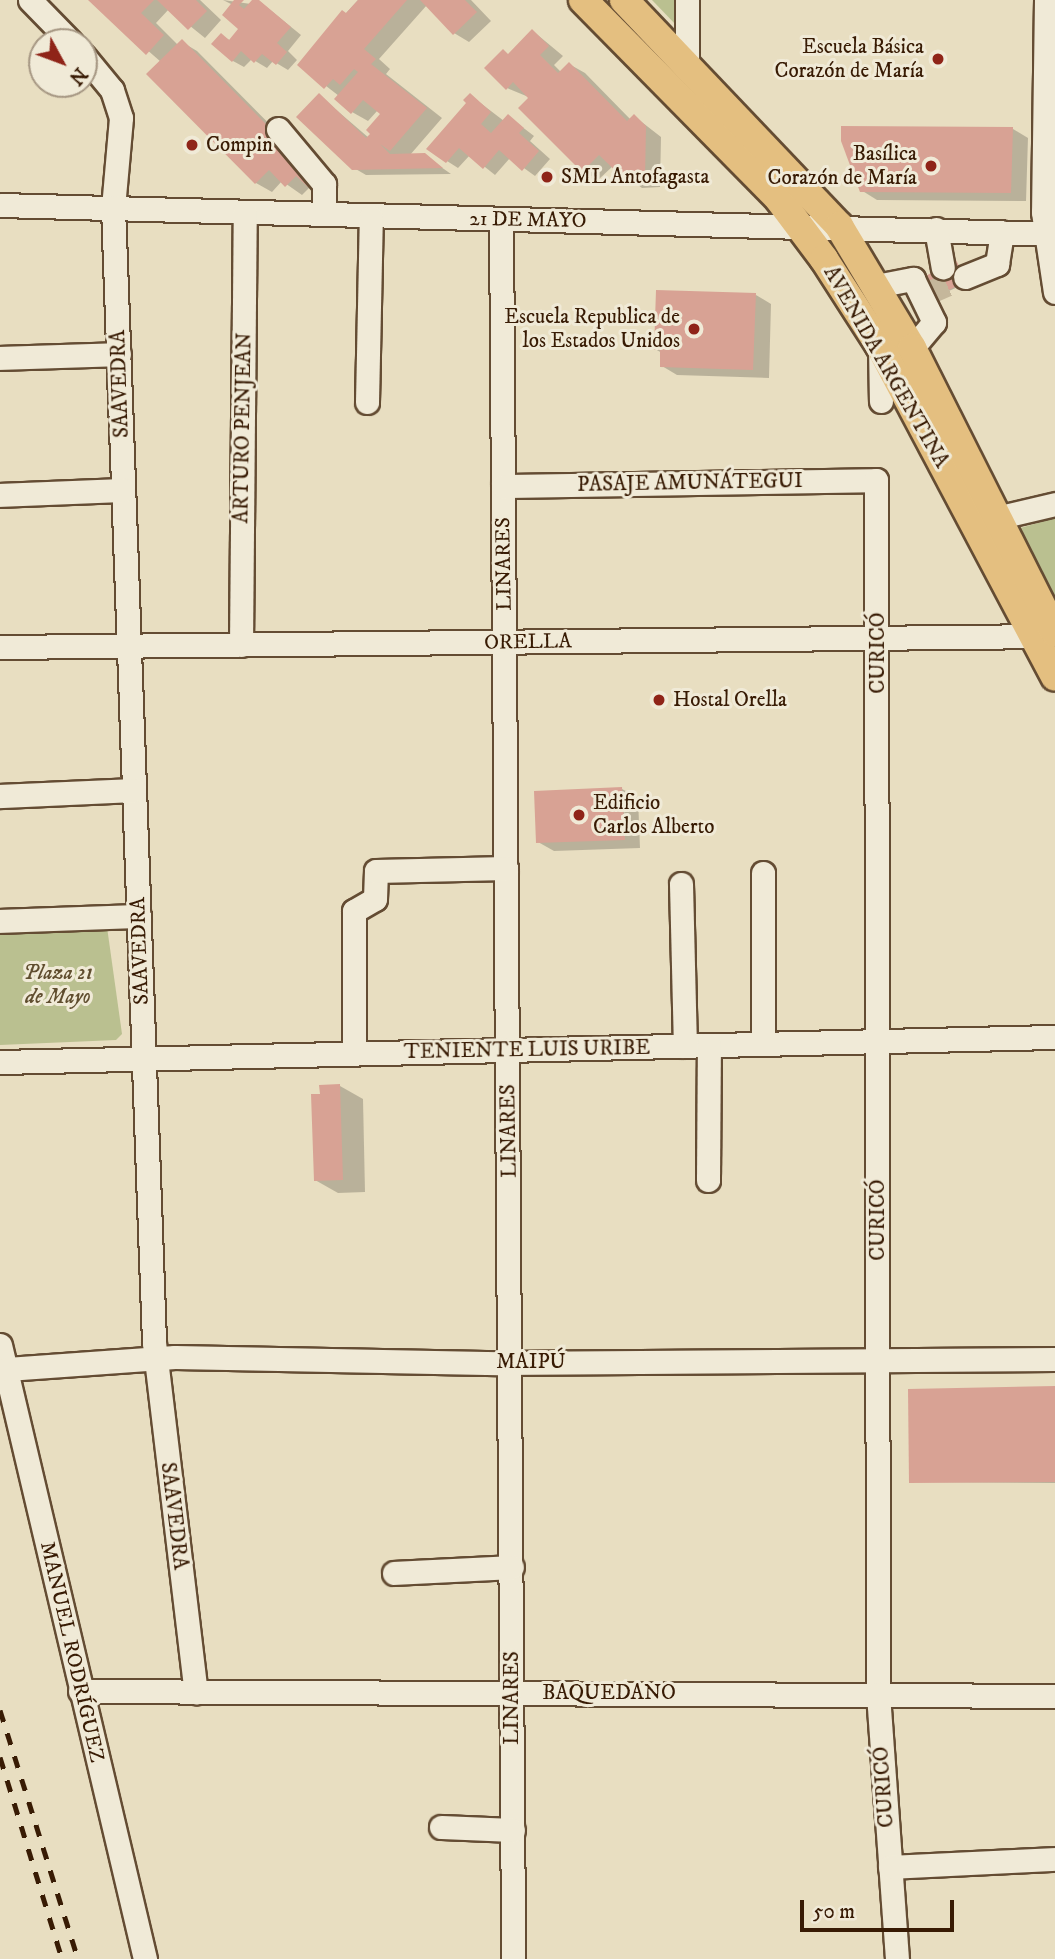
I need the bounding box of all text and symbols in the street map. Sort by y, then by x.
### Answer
north arrow [28,28,98,98]
place label: Escuela Básica Corazón de María [774,34,924,84]
marker: Escuela Básica Corazón de María [930,51,946,67]
text: N [64,62,92,89]
place label: Compin [206,132,273,158]
marker: Compin [184,137,200,153]
place label: Basílica Corazón de María [767,141,917,191]
marker: Basílica Corazón de María [923,158,939,174]
place label: SML Antofagasta [561,164,709,190]
marker: SML Antofagasta [539,169,555,185]
street label: 21 DE MAYO [469,206,587,234]
street label: AVENIDA ARGENTINA [818,262,954,472]
place label: Escuela Republica de los Estados Unidos [504,304,680,354]
marker: Escuela Republica de los Estados Unidos [686,321,702,337]
street label: SAAVEDRA [106,330,134,438]
street label: ARTURO PENJEAN [229,332,257,524]
street label: PASAJE AMUNÁTEGUI [577,468,803,498]
street label: LINARES [491,517,517,611]
street label: CURICÓ [865,612,891,694]
street label: ORELLA [484,629,572,655]
place label: Hostal Orella [673,687,787,713]
marker: Hostal Orella [651,692,667,708]
place label: Edificio Carlos Alberto [593,790,715,840]
marker: Edificio Carlos Alberto [571,807,587,823]
street label: SAAVEDRA [126,897,154,1005]
park label: Plaza 21 de Mayo [23,960,93,1010]
street label: TENIENTE LUIS URIBE [404,1035,650,1065]
street label: LINARES [496,1084,522,1178]
street label: CURICÓ [865,1179,891,1261]
street label: MAIPÚ [496,1349,566,1375]
street label: SAAVEDRA [155,1461,193,1571]
street label: MANUEL RODRÍGUEZ [34,1539,110,1765]
street label: LINARES [499,1651,525,1745]
street label: BAQUEDANO [542,1680,676,1706]
street label: CURICÓ [869,1745,899,1829]
scale bar [803,1885,957,1929]
text: 50 m [813,1899,855,1925]

